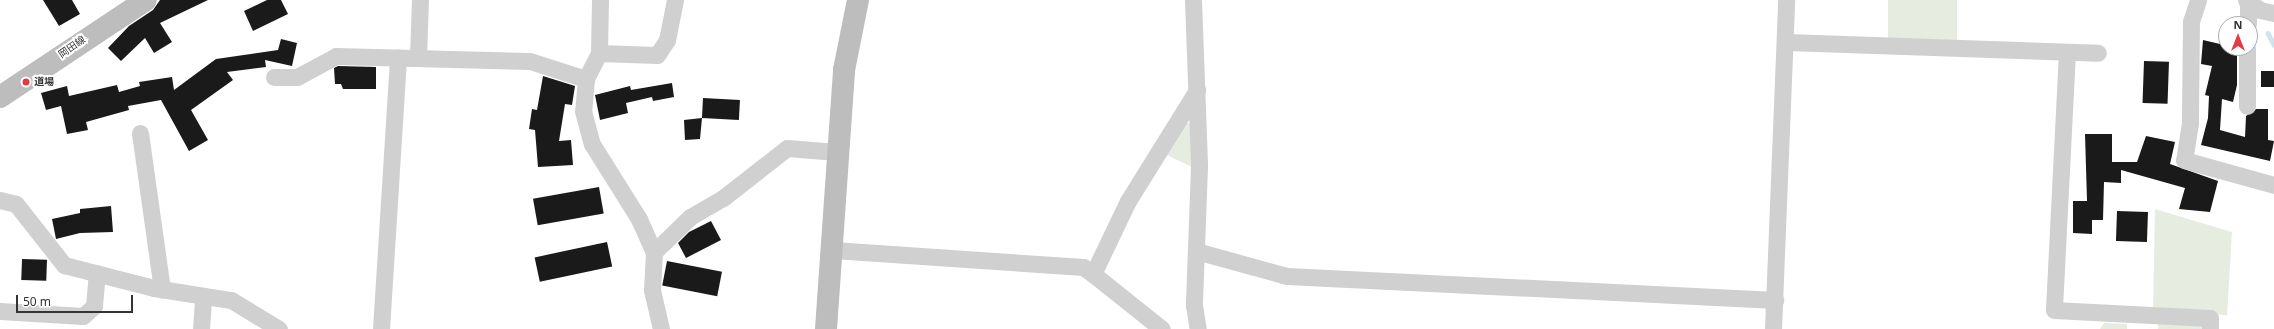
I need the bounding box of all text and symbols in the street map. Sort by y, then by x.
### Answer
north arrow [2218,16,2258,56]
text: N [2234,17,2242,32]
street label: 岡田線 [56,33,88,61]
place label: 道場 [34,76,54,88]
marker: 道場 [21,77,31,87]
scale bar [18,287,135,313]
text: 50 m [23,293,51,310]

